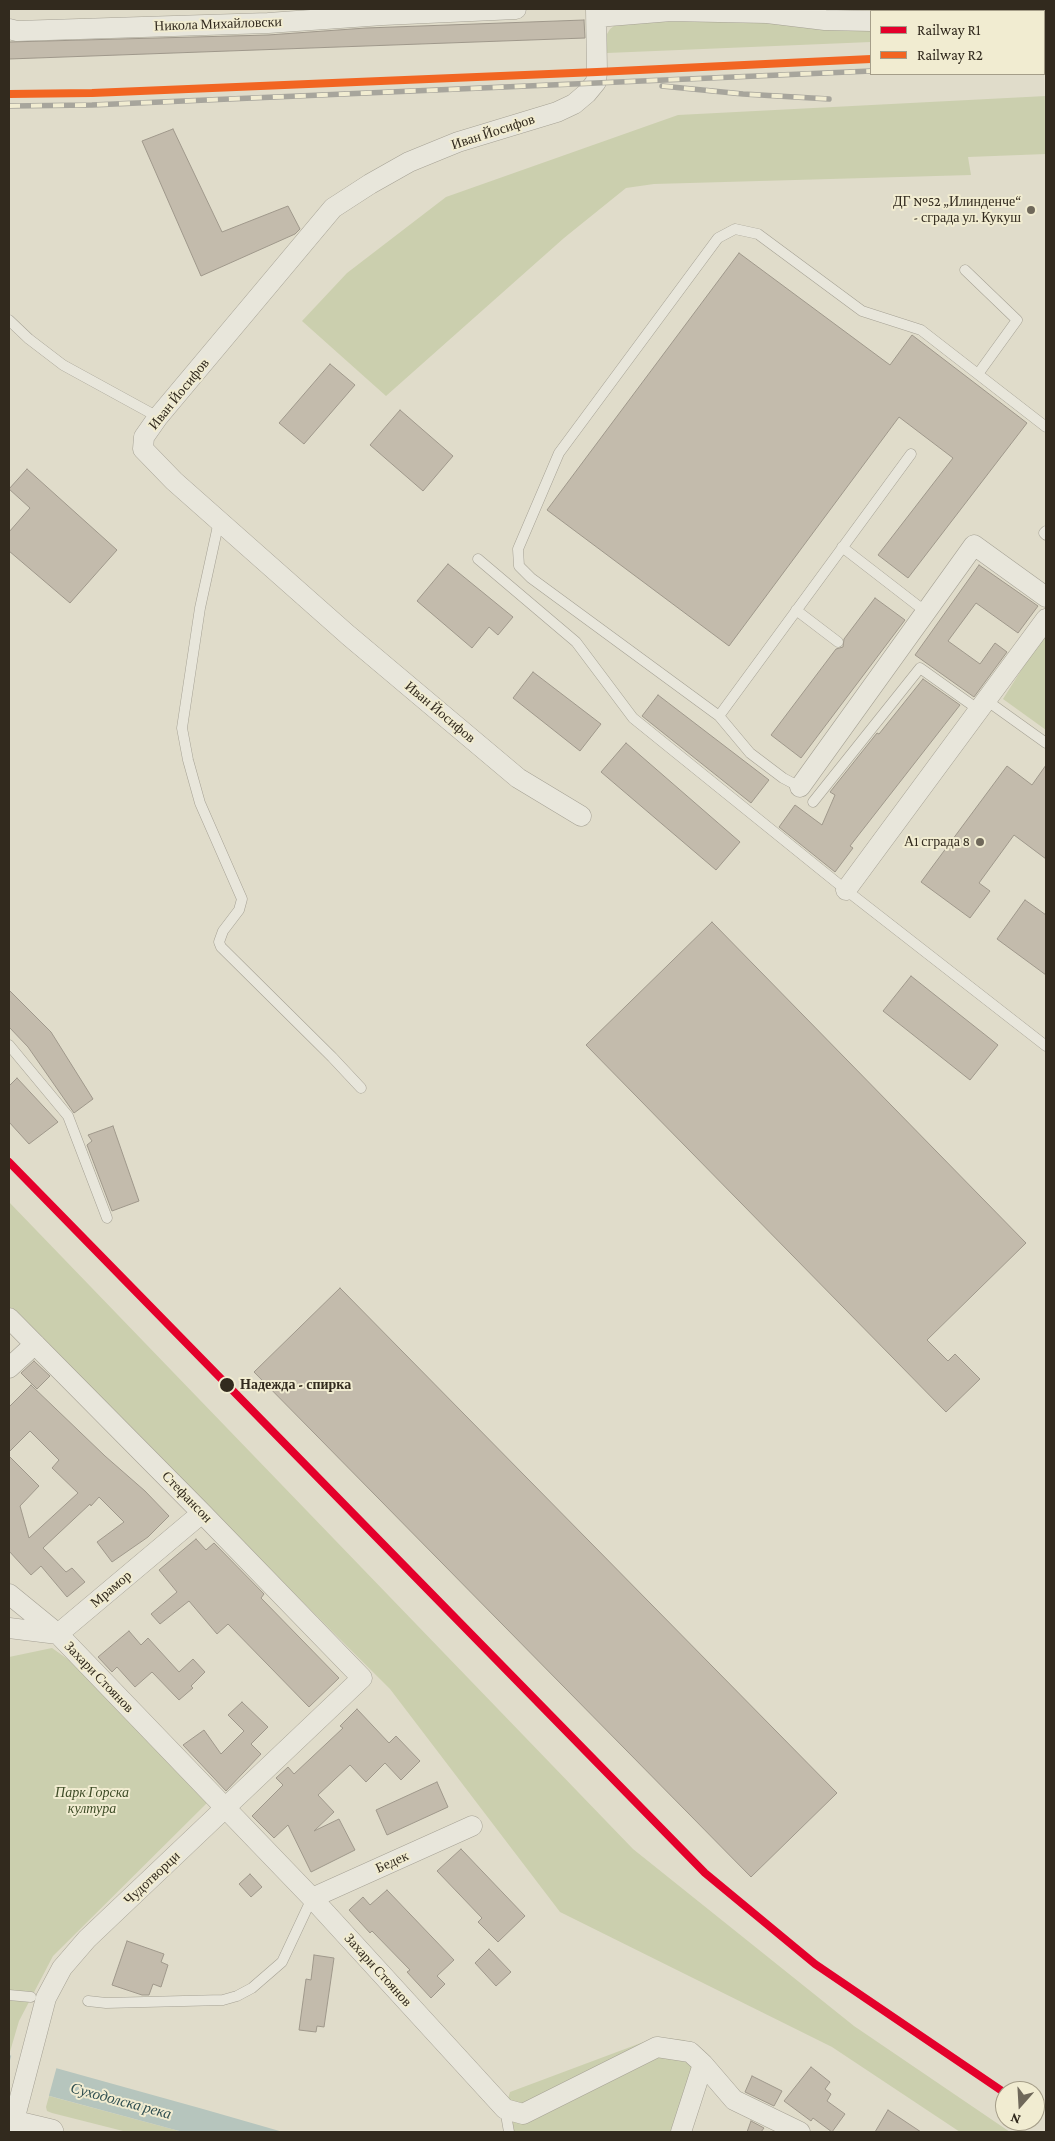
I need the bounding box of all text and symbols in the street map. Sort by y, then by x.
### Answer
legend [870,10,1045,75]
street label: Никола Михайловски [154,13,282,35]
text: Railway R1 [917,22,981,38]
text: Railway R2 [917,47,983,63]
street label: Иван Йосифов [449,111,537,153]
place label: ДГ №52 „Илинденче“ - сграда ул. Кукуш [893,194,1021,226]
marker: ДГ №52 „Илинденче“ - сграда ул. Кукуш [1025,204,1037,216]
street label: Иван Йосифов [145,355,213,433]
street label: Иван Йосифов [401,678,479,746]
place label: А1 сграда 8 [904,834,970,850]
marker: А1 сграда 8 [974,836,986,848]
marker: Надежда - спирка [218,1376,236,1394]
place label: Надежда - спирка [240,1377,351,1393]
street label: Стефансон [158,1468,216,1526]
street label: Мрамор [87,1567,135,1611]
street label: Захари Стоянов [61,1638,137,1716]
park label: Парк Горска култура [55,1785,129,1818]
street label: Бедек [373,1847,411,1877]
street label: Чудотворци [120,1848,184,1908]
street label: Захари Стоянов [341,1930,415,2010]
water label: Суходолска река [69,2079,173,2123]
north arrow [995,2081,1045,2131]
text: N [1008,2110,1023,2128]

